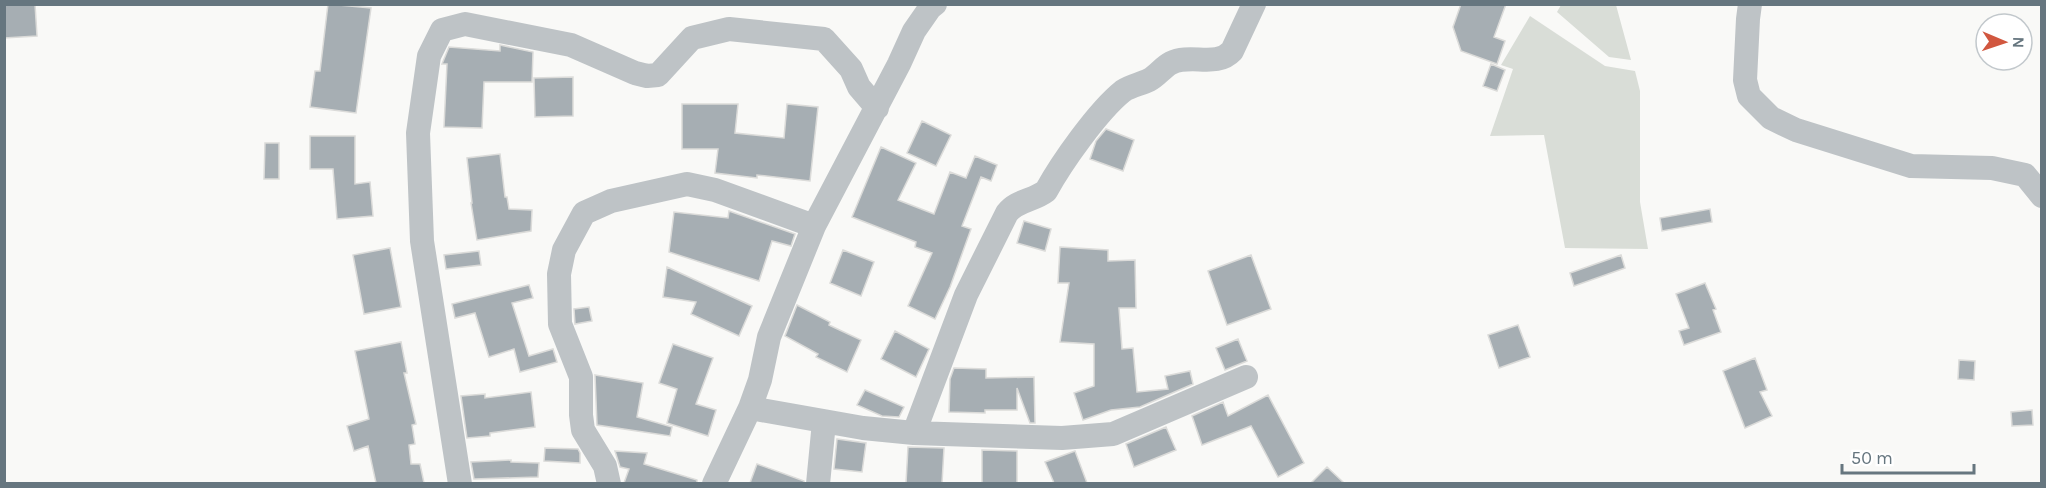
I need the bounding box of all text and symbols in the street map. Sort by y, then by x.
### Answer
north arrow [1974,12,2034,72]
text: N [2009,36,2028,49]
scale bar [1842,437,1974,475]
text: 50 m [1851,447,1893,469]

